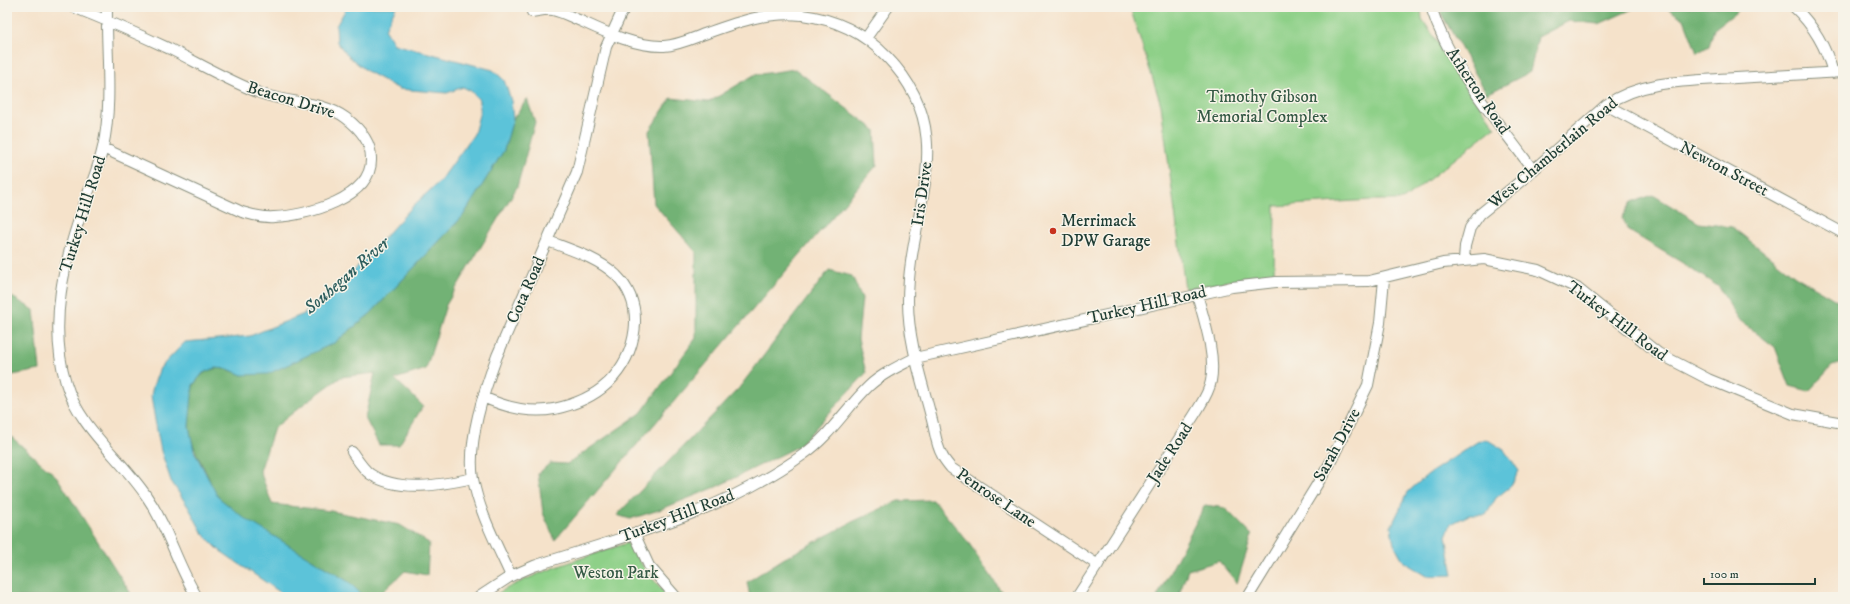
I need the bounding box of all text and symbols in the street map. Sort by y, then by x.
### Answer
street label: Atherton Road [1441,43,1515,139]
street label: Beacon Drive [244,76,338,124]
park label: Timothy Gibson Memorial Complex [1196,86,1328,128]
street label: West Chamberlain Road [1483,92,1623,214]
street label: Newton Street [1676,136,1773,202]
street label: Turkey Hill Road [55,153,111,275]
street label: Iris Drive [907,160,937,228]
place label: Merrimack DPW Garage [1061,210,1151,252]
marker: Merrimack DPW Garage [1048,226,1058,236]
water label: Souhegan River [299,232,396,320]
street label: Cota Road [501,253,551,327]
street label: Turkey Hill Road [1562,276,1672,366]
street label: Turkey Hill Road [1086,281,1209,329]
street label: Sarah Drive [1308,404,1366,486]
street label: Jade Road [1141,418,1198,489]
street label: Penrose Lane [952,463,1040,533]
street label: Turkey Hill Road [617,484,738,548]
scale bar [1704,560,1815,586]
park label: Weston Park [572,562,659,584]
text: 100 m [1710,567,1739,582]

